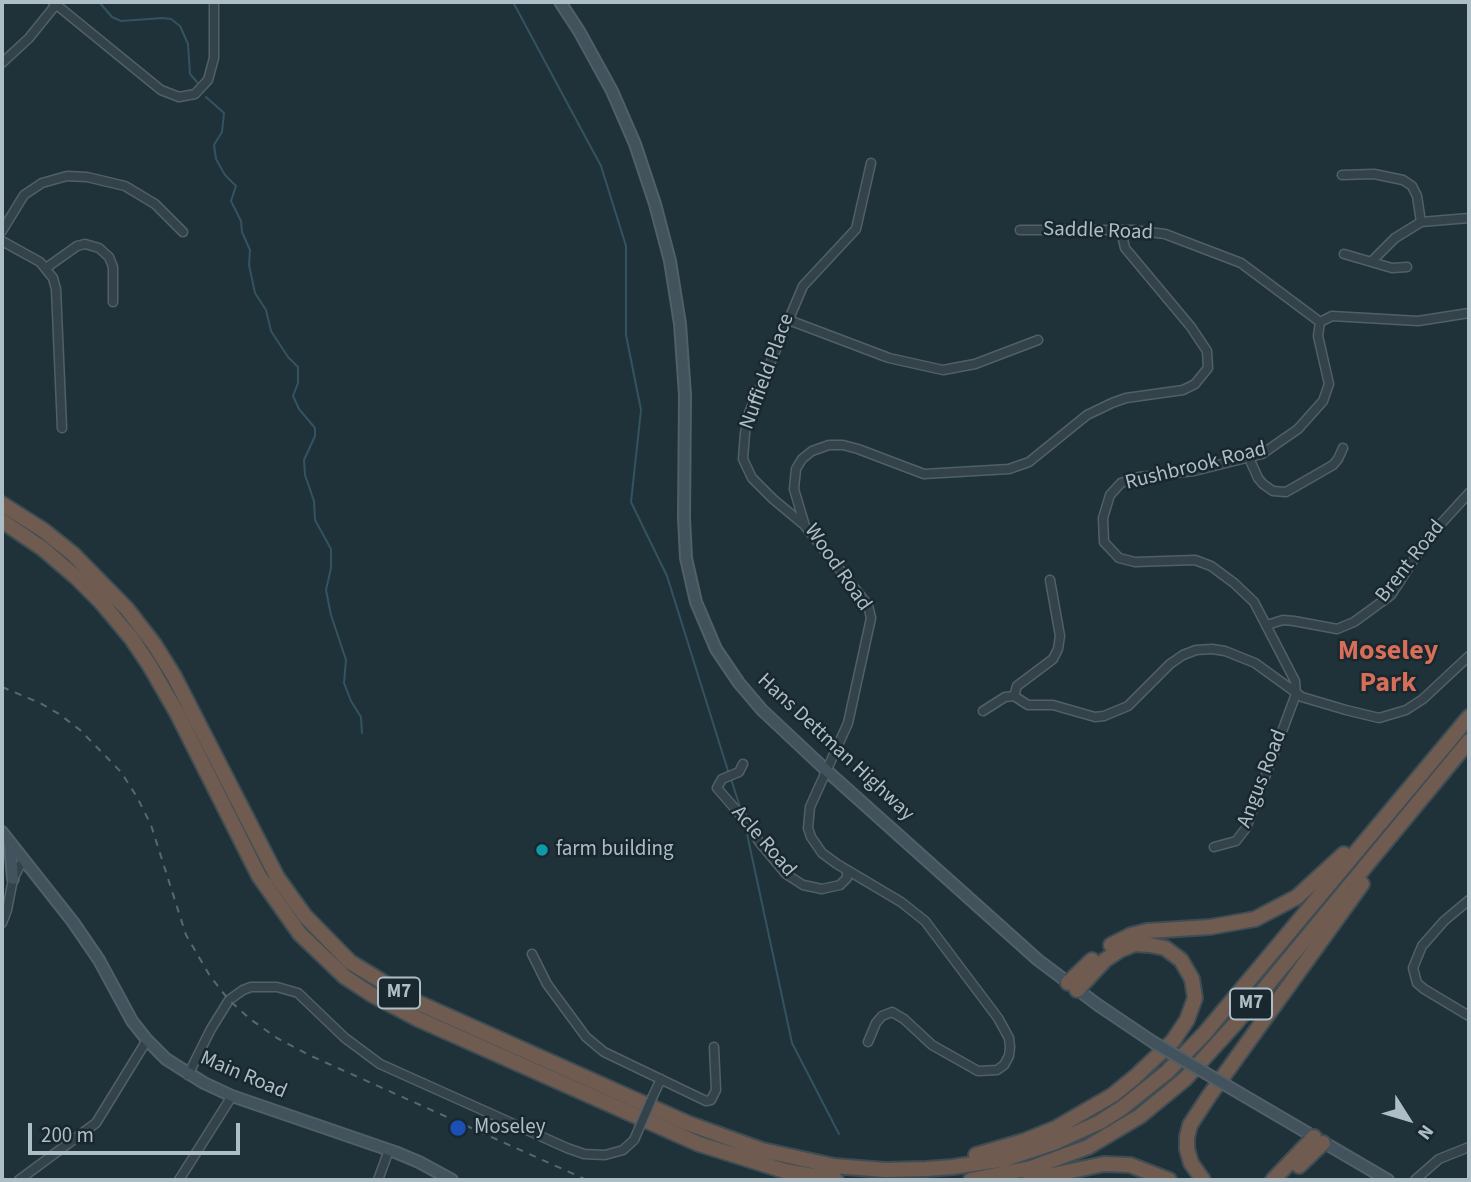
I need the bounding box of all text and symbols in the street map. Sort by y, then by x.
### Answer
street label: Saddle Road [1043,217,1153,247]
street label: Nuffield Place [735,311,801,433]
street label: Rushbrook Road [1123,437,1269,497]
street label: Brent Road [1371,516,1451,608]
street label: Wood Road [798,520,876,616]
district label: Moseley Park [1338,636,1438,702]
street label: Hans Dettman Highway [751,669,919,827]
street label: Angus Road [1233,726,1293,832]
street label: Acle Road [725,801,801,883]
place label: farm building [556,837,674,863]
marker: farm building [534,842,550,858]
road number: M7 [378,978,420,1009]
road number: M7 [1230,988,1272,1020]
street label: Main Road [196,1046,290,1106]
north arrow [1373,1084,1443,1154]
scale bar [32,1108,243,1152]
place label: Moseley [474,1115,546,1141]
marker: Moseley [448,1118,468,1138]
text: N [1411,1119,1440,1145]
text: 200 m [41,1120,94,1150]

